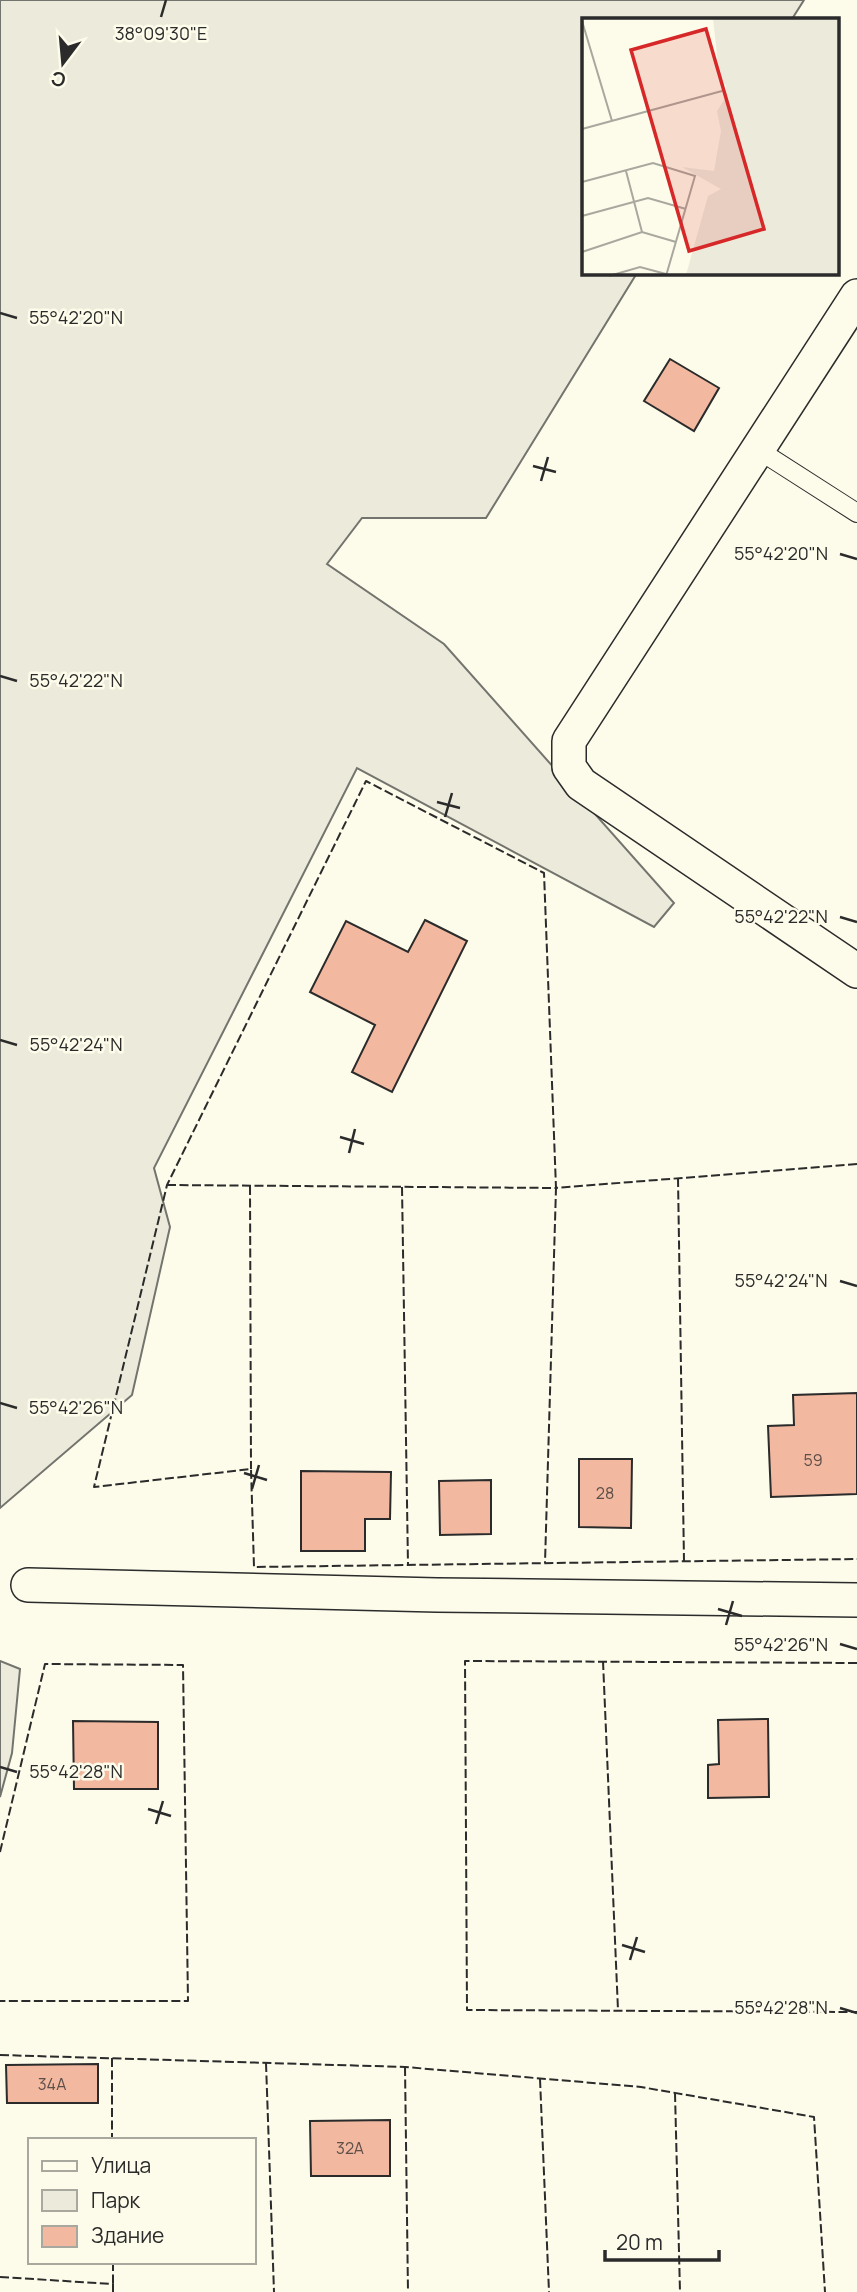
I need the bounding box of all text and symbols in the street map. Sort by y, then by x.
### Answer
inset map [582,18,840,275]
text: 38°09'30"E [115,21,207,45]
north arrow [28,28,98,98]
text: С [48,65,69,94]
text: 55°42'20"N [29,305,123,329]
text: 55°42'20"N [734,541,828,565]
text: 55°42'22"N [29,668,123,692]
text: 55°42'22"N [734,904,828,928]
text: 55°42'24"N [30,1032,122,1056]
text: 55°42'24"N [735,1268,827,1292]
text: 55°42'26"N [29,1395,123,1419]
house number: 59 [803,1449,823,1471]
house number: 28 [596,1482,614,1504]
text: 55°42'26"N [734,1632,828,1656]
text: 55°42'28"N [29,1759,123,1783]
text: 55°42'28"N [734,1995,828,2019]
house number: 34А [38,2073,66,2095]
house number: 32А [336,2137,364,2159]
legend [28,2138,256,2264]
text: Улица [91,2151,151,2179]
text: Парк [91,2186,141,2214]
scale bar [605,2218,719,2262]
text: Здание [91,2221,164,2249]
text: 20 m [616,2228,663,2256]

